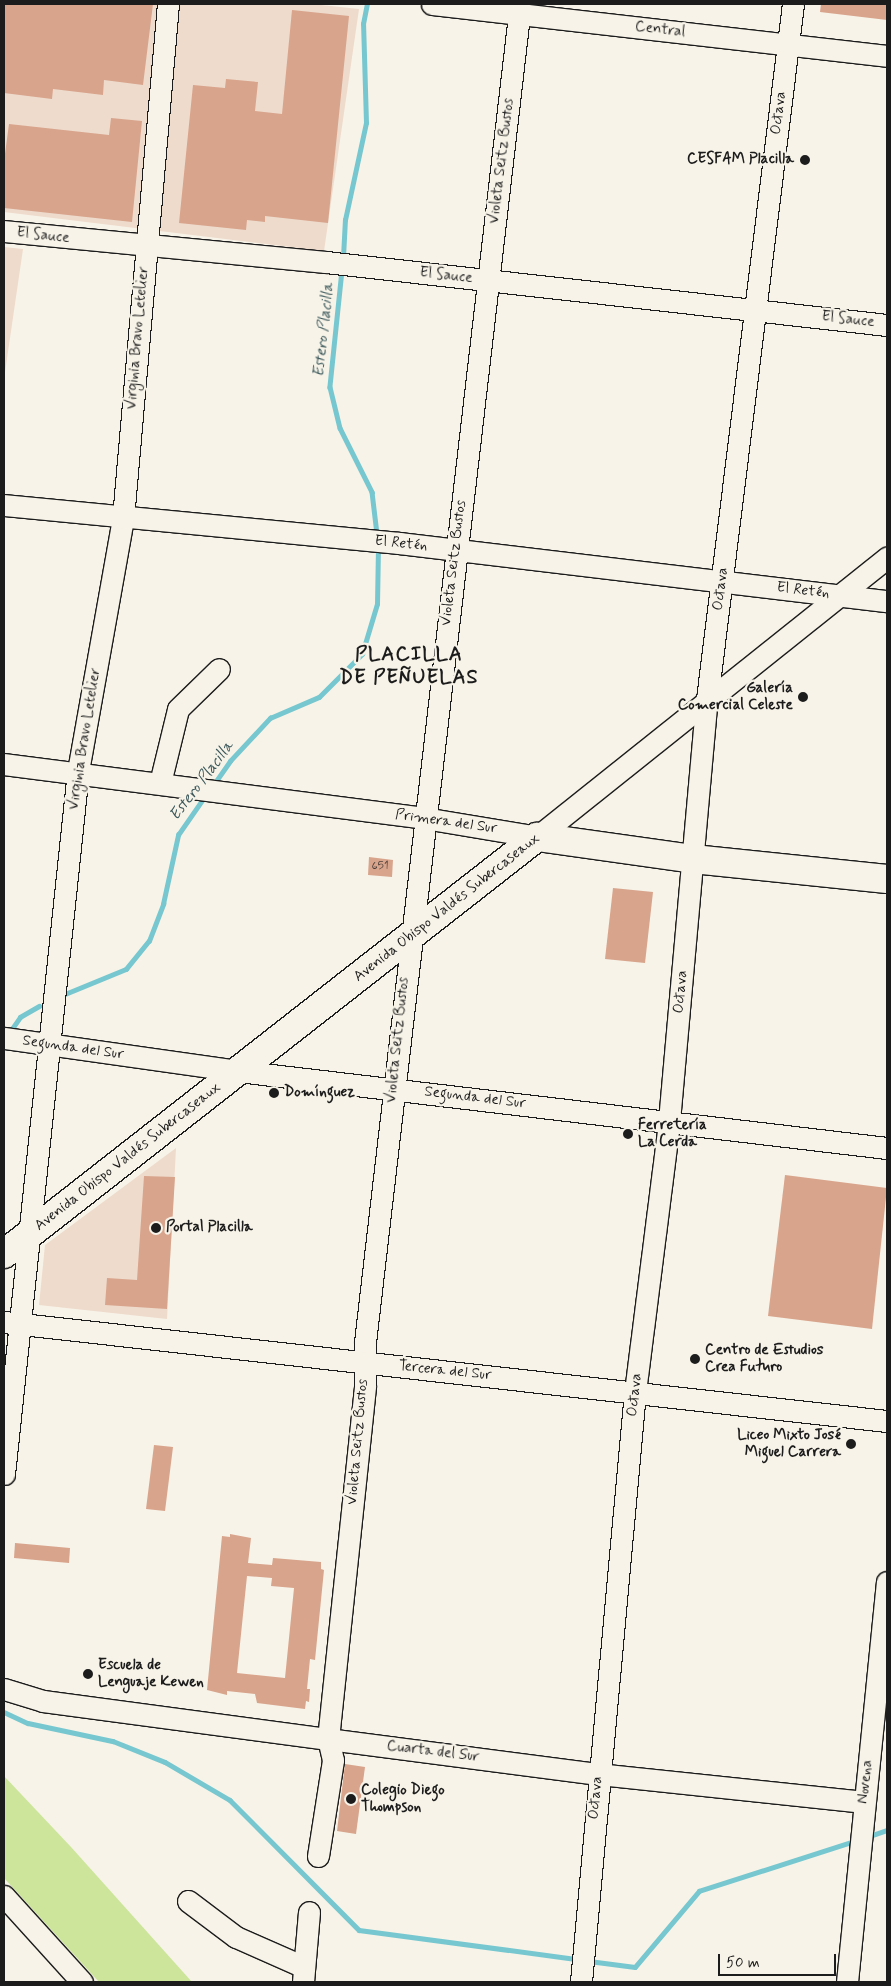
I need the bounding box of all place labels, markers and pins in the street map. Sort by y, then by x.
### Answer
place label: CESFAM Placilla [686,151,794,169]
marker: CESFAM Placilla [798,153,812,167]
place label: Galería Comercial Celeste [676,679,793,714]
marker: Galería Comercial Celeste [797,691,809,703]
place label: Domínguez [284,1084,355,1102]
marker: Domínguez [268,1087,280,1099]
place label: Ferretería La Cerda [638,1116,707,1151]
marker: Ferretería La Cerda [622,1128,634,1140]
place label: Portal Placilla [166,1219,254,1237]
marker: Portal Placilla [150,1222,162,1234]
place label: Centro de Estudios Crea Futuro [705,1341,821,1376]
marker: Centro de Estudios Crea Futuro [689,1353,701,1365]
place label: Liceo Mixto José Miguel Carrera [737,1426,841,1461]
marker: Liceo Mixto José Miguel Carrera [845,1438,857,1450]
place label: Escuela de Lenguaje Kewen [98,1656,207,1691]
marker: Escuela de Lenguaje Kewen [82,1668,94,1680]
place label: Colegio Diego Thompson [361,1781,444,1816]
marker: Colegio Diego Thompson [345,1793,357,1805]

